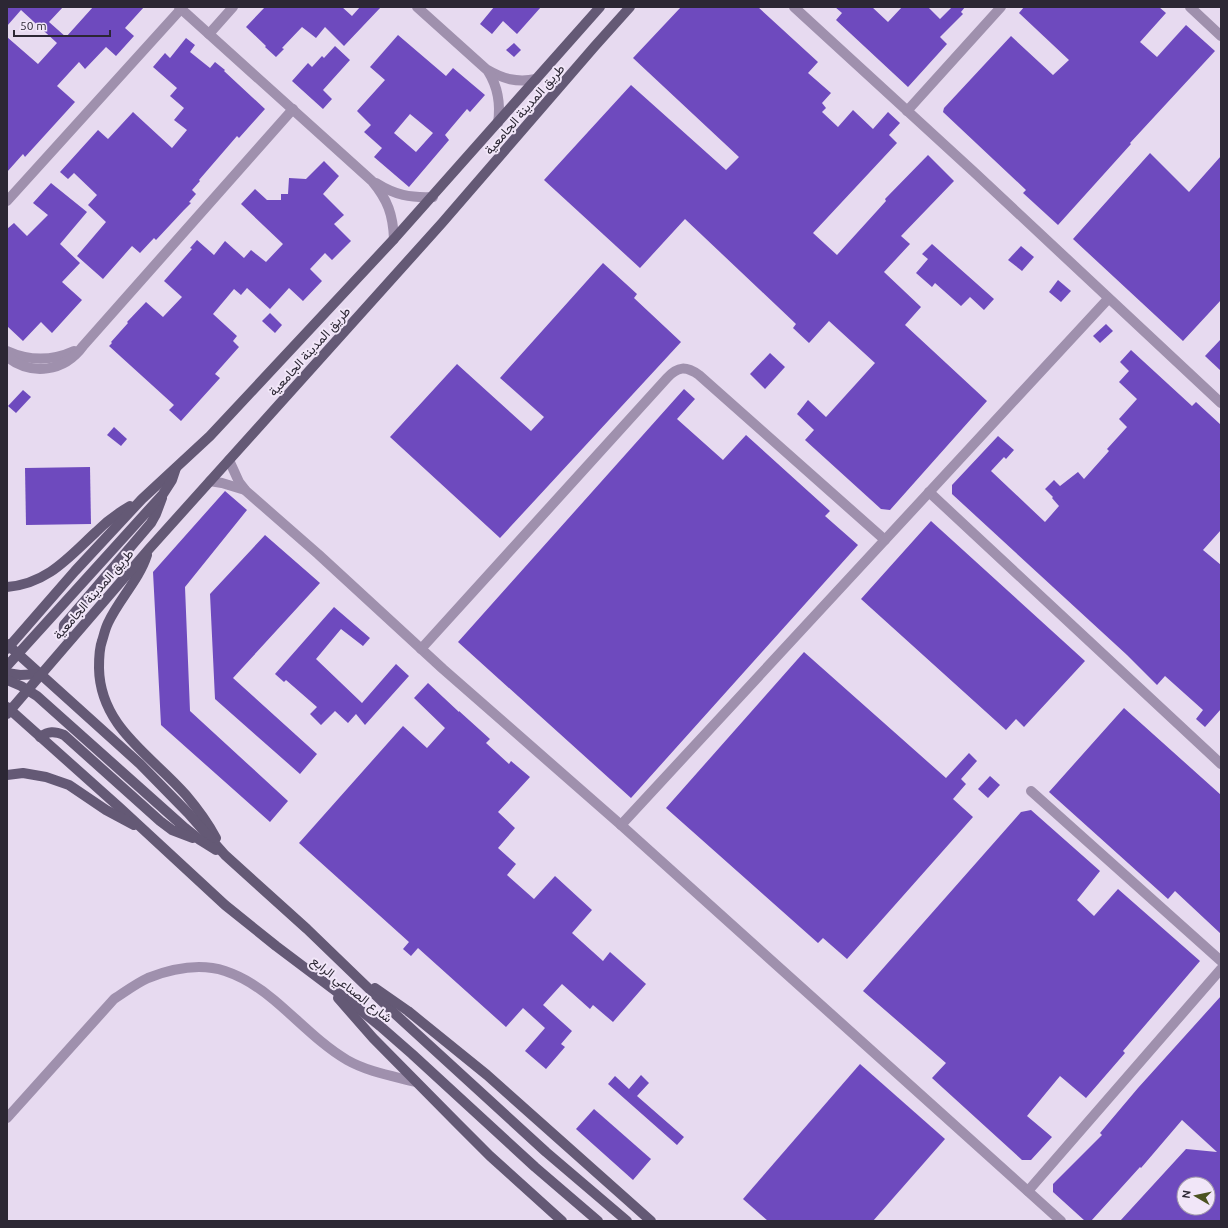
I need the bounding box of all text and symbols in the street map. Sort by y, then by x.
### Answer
scale bar [14,12,110,38]
text: 50 m [20,19,47,32]
street label: طريق المدينة الجامعية [481,61,568,158]
street label: طريق المدينة الجامعية [265,304,354,400]
street label: طريق المدينة الجامعية [50,546,137,643]
street label: شارع الصناعي الرابع [306,953,395,1028]
north arrow [1176,1176,1216,1216]
text: N [1180,1189,1193,1199]

